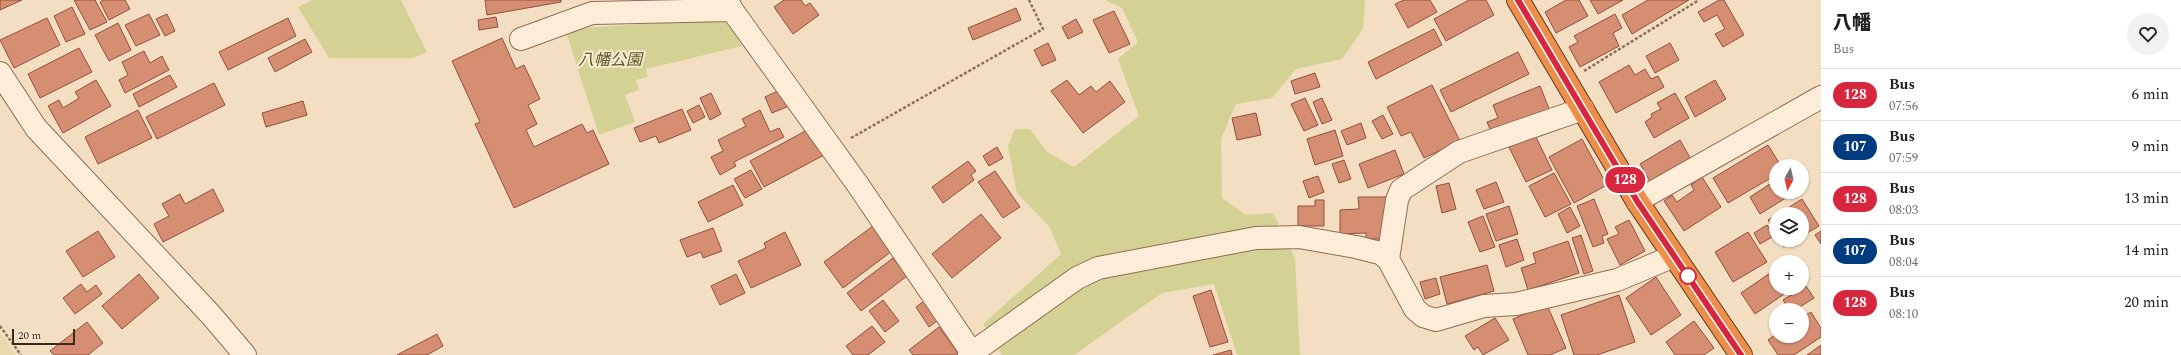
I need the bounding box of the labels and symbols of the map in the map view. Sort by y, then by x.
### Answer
park label: 八幡公園 [578,48,644,72]
north arrow [1769,159,1809,199]
line badge: 128 [1602,167,1648,193]
unlabelled marker [1679,267,1697,285]
scale bar [12,327,75,346]

